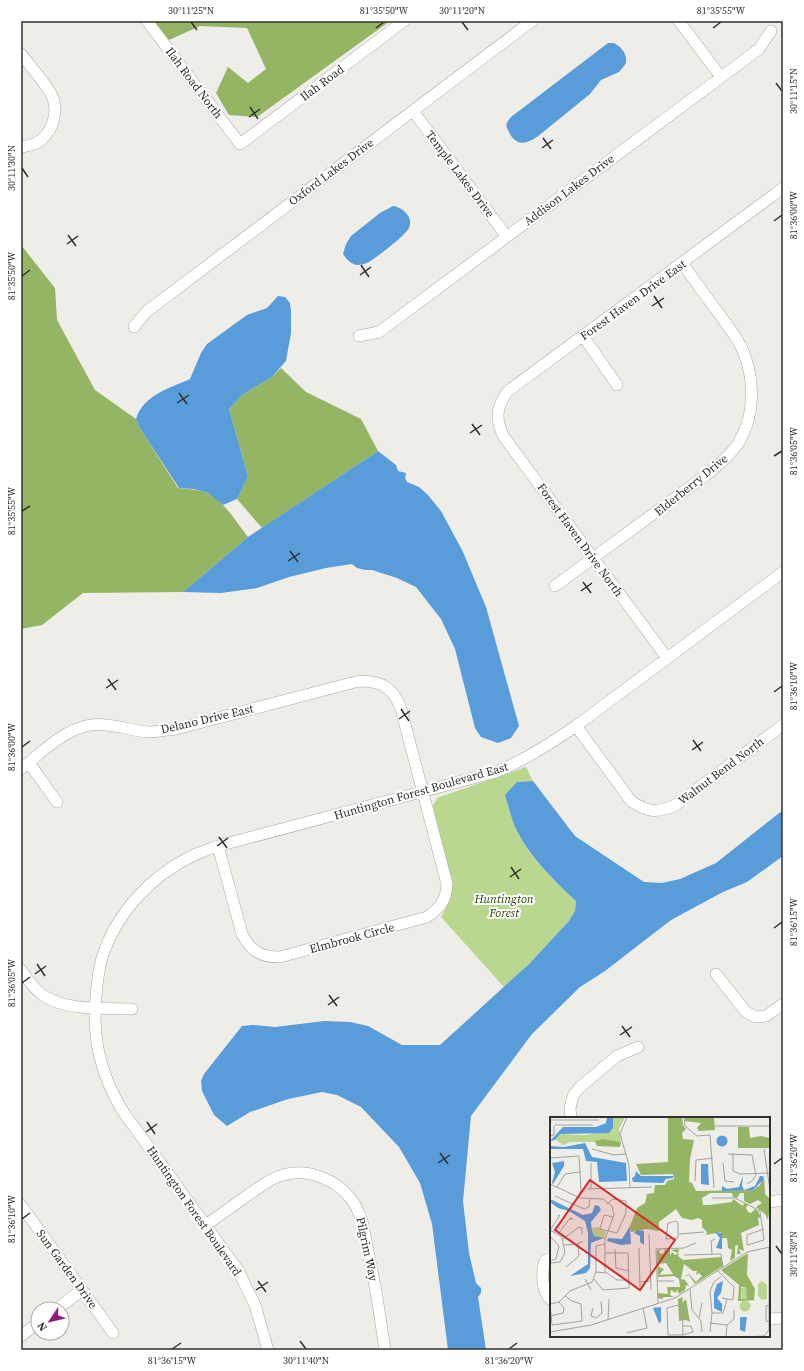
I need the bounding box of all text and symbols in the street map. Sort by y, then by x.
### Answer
text: 30°11'25"N [168,4,214,17]
text: 81°35'50"W [360,4,409,17]
text: 30°11'20"N [439,4,485,17]
text: 81°35'55"W [697,4,746,17]
street label: Ilah Road North [162,44,226,122]
street label: Ilah Road [297,61,347,105]
text: 30°11'15"N [787,68,800,114]
street label: Temple Lakes Drive [422,127,498,221]
street label: Oxford Lakes Drive [285,135,377,209]
text: 30°11'30"N [5,145,18,191]
street label: Addison Lakes Drive [520,151,618,229]
text: 81°36'00"W [787,190,800,239]
text: 81°35'50"W [5,251,18,300]
street label: Forest Haven Drive East [577,256,689,344]
text: 81°36'05"W [787,426,800,475]
street label: Elderberry Drive [651,451,731,519]
street label: Forest Haven Drive North [533,480,627,600]
text: 81°35'55"W [5,486,18,535]
text: 81°36'10"W [787,661,800,710]
street label: Delano Drive East [159,701,255,737]
text: 81°36'00"W [5,722,18,771]
street label: Walnut Bend North [675,733,767,809]
street label: Huntington Forest Boulevard East [332,758,510,824]
park label: Huntington Forest [473,891,534,921]
text: 81°36'15"W [787,897,800,946]
street label: Elmbrook Circle [308,919,396,957]
text: 81°36'05"W [5,958,18,1007]
inset map [550,1117,770,1337]
text: 81°36'20"W [787,1133,800,1182]
street label: Huntington Forest Boulevard [143,1143,245,1279]
text: 81°36'10"W [5,1194,18,1243]
street label: Pilgrim Way [352,1215,382,1283]
street label: Sun Garden Drive [33,1226,101,1312]
text: 30°11'30"N [787,1231,800,1277]
north arrow [30,1301,70,1341]
text: N [34,1319,51,1334]
text: 81°36'15"W [148,1354,197,1367]
text: 30°11'40"N [283,1354,329,1367]
text: 81°36'20"W [485,1354,534,1367]

